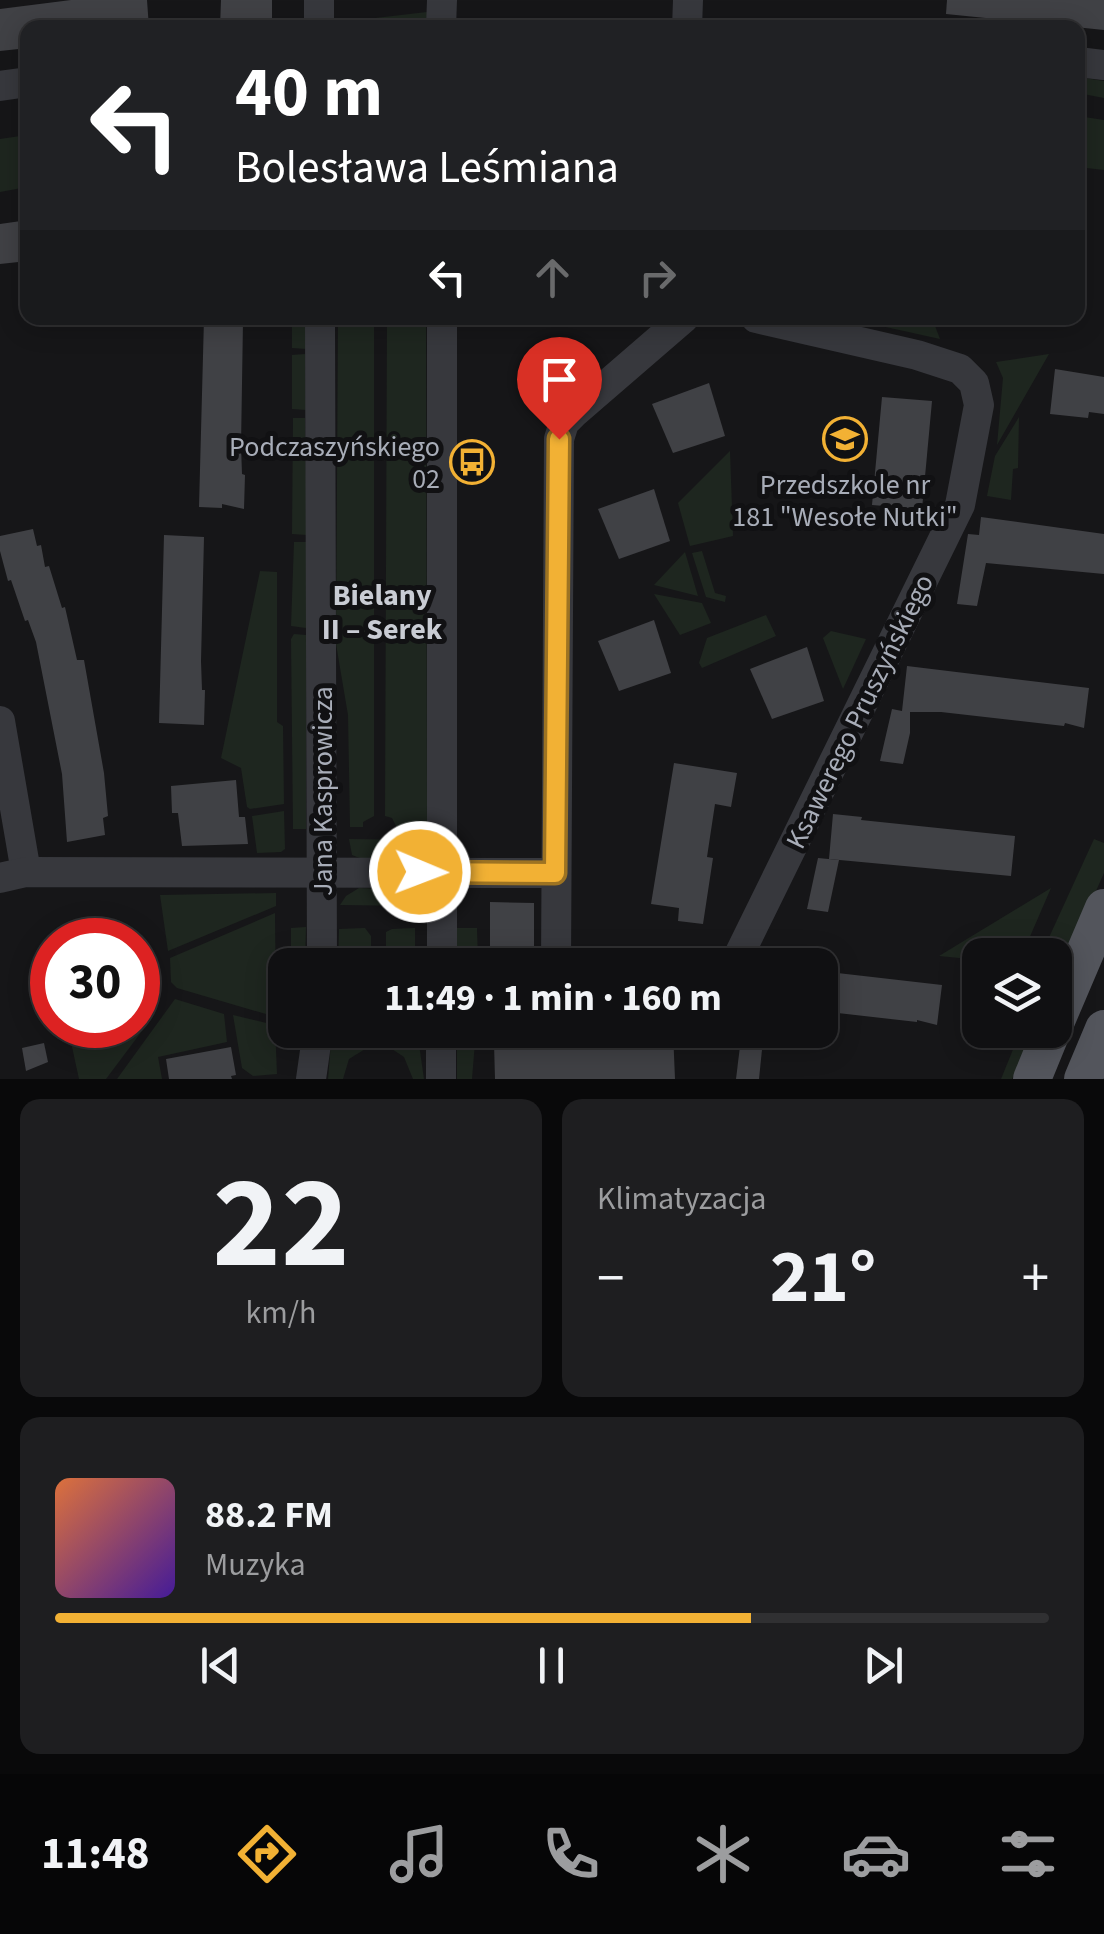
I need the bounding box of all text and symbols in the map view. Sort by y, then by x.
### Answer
text: 40 m [235,43,383,143]
icon: left [70,60,200,190]
text: Bolesława Leśmiana [235,136,619,200]
icon: left [420,250,475,305]
icon: ahead [525,250,580,305]
icon: right [630,250,685,305]
pin [517,337,602,440]
icon: arrive [532,352,587,407]
school or university icon: Przedszkole nr 181 "Wesołe Nutki" [822,416,868,462]
place label: Podczaszyńskiego 02 [229,427,440,499]
bus stop icon: Podczaszyńskiego 02 [449,439,495,485]
place label: Przedszkole nr 181 "Wesołe Nutki" [732,465,958,537]
street label: Ksawerego Pruszyńskiego [776,567,944,856]
district label: Bielany II – Serek [322,574,443,651]
street label: Jana Kasprowicza [303,686,343,896]
position arrow [368,820,472,924]
speed limit sign: 30 [30,918,160,1048]
map controls [962,938,1072,1048]
button: layers [962,938,1072,1048]
text: 11:49 · 1 min · 160 m [384,971,722,1025]
text: 22 [212,1132,350,1317]
text: Klimatyzacja [597,1176,766,1222]
text: 21° [770,1224,876,1331]
text: − [597,1240,624,1318]
text: + [1022,1240,1049,1318]
text: km/h [246,1290,316,1336]
text: 88.2 FM [205,1488,333,1542]
text: Muzyka [205,1542,306,1588]
icon: previous [193,1638,248,1693]
icon: pause [524,1638,579,1693]
icon: next [856,1638,911,1693]
icon: directions [232,1819,302,1889]
icon: music [384,1819,454,1889]
icon: phone [536,1819,606,1889]
icon: climate [688,1819,758,1889]
icon: car [841,1819,911,1889]
icon: filters [993,1819,1063,1889]
text: 11:48 [41,1822,150,1886]

